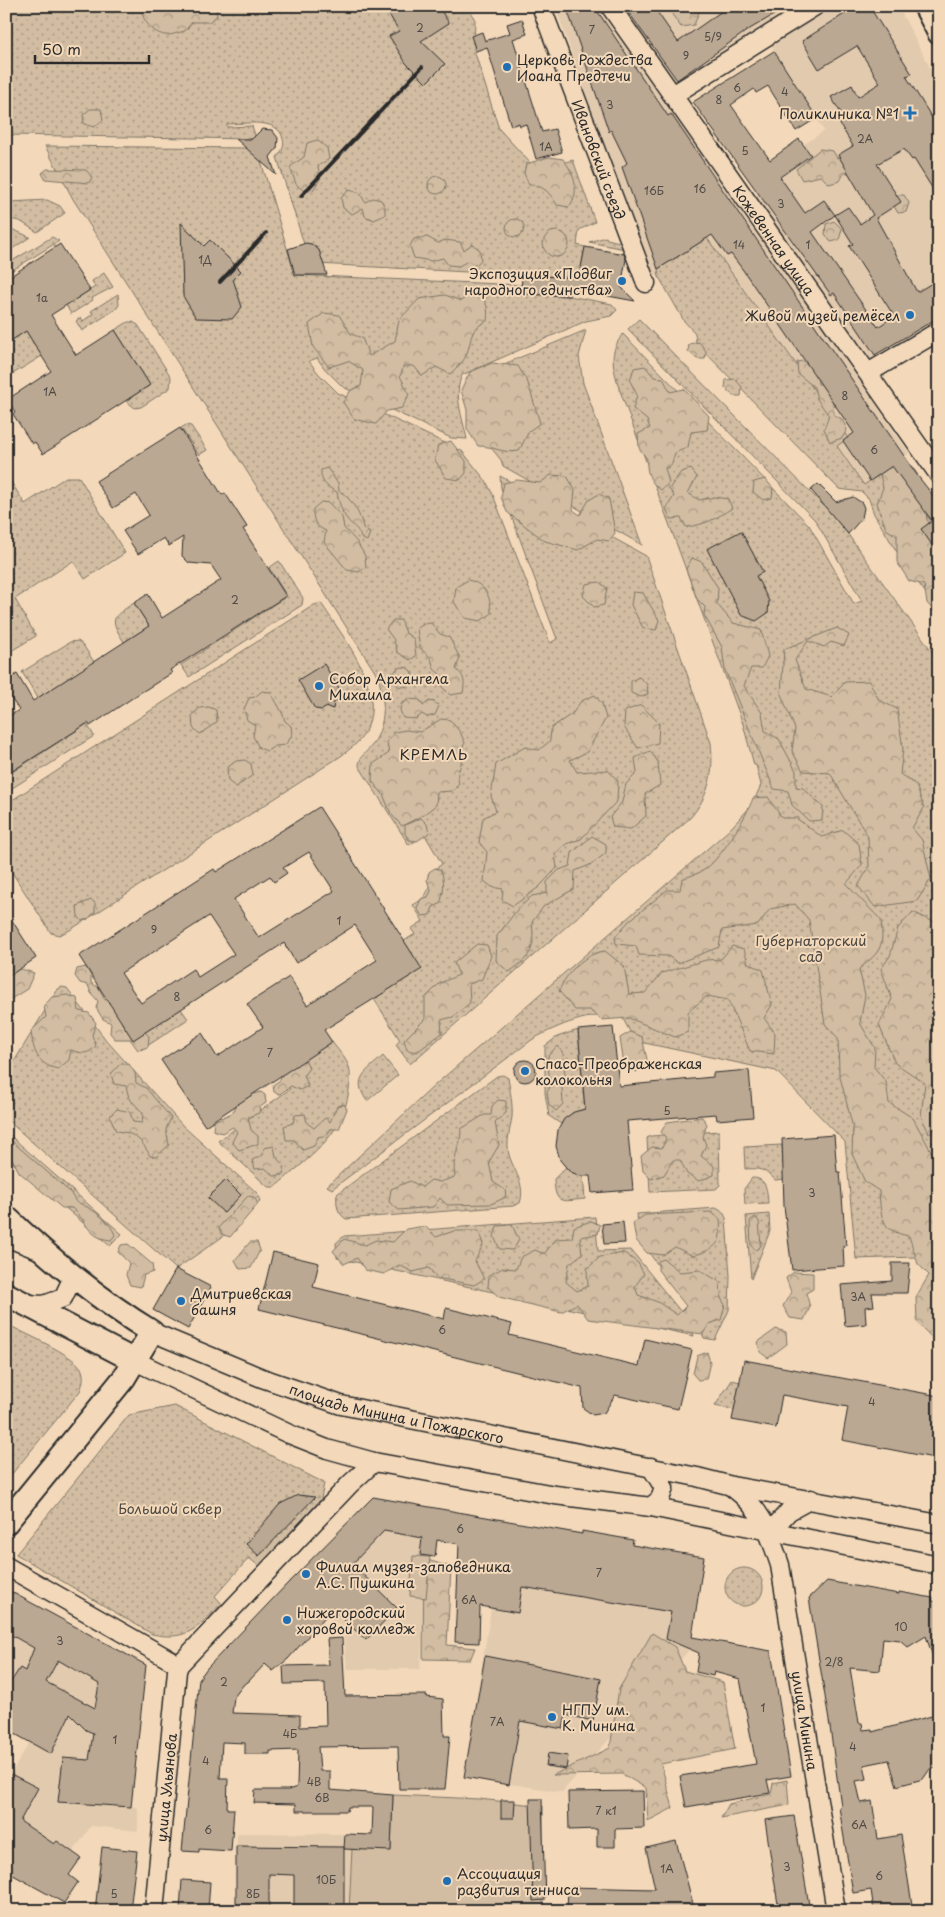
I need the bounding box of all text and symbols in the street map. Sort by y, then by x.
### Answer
house number: 2 [416,19,424,36]
house number: 7 [589,21,595,38]
house number: 5/9 [704,28,722,45]
scale bar [35,32,149,64]
text: 50 m [42,37,81,60]
house number: 9 [683,47,689,64]
place label: Церковь Рождества Иоана Предтечи [517,49,653,86]
marker: Церковь Рождества Иоана Предтечи [501,61,513,73]
house number: 6 [733,79,741,96]
house number: 4 [781,83,789,100]
house number: 8 [716,91,723,108]
street label: Ивановский съезд [567,96,631,222]
house number: 3 [606,96,614,113]
place label: Поликлиника №1 [779,103,899,124]
marker: Поликлиника №1 [903,106,917,120]
house number: 2А [857,130,874,147]
house number: 1А [539,138,553,155]
house number: 5 [741,142,749,159]
house number: 16 [694,180,707,197]
street label: Кожевенная улица [728,181,820,300]
house number: 16Б [644,182,664,199]
house number: 3 [777,195,785,212]
house number: 14 [733,236,745,253]
house number: 1 [806,236,811,253]
house number: 1Д [198,251,212,268]
place label: Экспозиция «Подвиг народного единства» [464,263,613,300]
marker: Экспозиция «Подвиг народного единства» [616,275,628,287]
house number: 1а [36,289,48,306]
place label: Живой музей ремёсел [745,305,900,326]
marker: Живой музей ремёсел [904,309,916,321]
house number: 1А [43,383,57,400]
house number: 8 [842,387,849,404]
house number: 6 [870,441,878,458]
house number: 2 [231,591,239,608]
place label: Собор Архангела Михаила [329,668,449,705]
marker: Собор Архангела Михаила [313,680,325,692]
district label: КРЕМЛЬ [399,742,469,765]
house number: 1 [337,912,342,929]
house number: 9 [151,921,157,938]
park label: Губернаторский сад [756,930,866,967]
house number: 8 [174,988,181,1005]
house number: 7 [267,1044,273,1061]
place label: Спасо-Преображенская колокольня [535,1053,702,1090]
marker: Спасо-Преображенская колокольня [519,1065,531,1077]
house number: 5 [663,1102,671,1119]
house number: 3 [808,1184,816,1201]
place label: Дмитриевская башня [190,1283,292,1320]
house number: 3А [850,1288,866,1305]
marker: Дмитриевская башня [175,1295,187,1307]
house number: 6 [438,1321,446,1338]
street label: площадь Минина и Пожарского [287,1378,506,1448]
house number: 4 [868,1393,876,1410]
park label: Большой сквер [118,1498,222,1519]
house number: 6 [456,1520,464,1537]
place label: Филиал музея-заповедника А.С. Пушкина [316,1556,511,1593]
house number: 7 [596,1564,602,1581]
marker: Филиал музея-заповедника А.С. Пушкина [300,1568,312,1580]
house number: 6А [461,1591,478,1608]
place label: Нижегородский хоровой колледж [297,1602,415,1639]
marker: Нижегородский хоровой колледж [281,1614,293,1626]
house number: 10 [895,1618,907,1635]
house number: 3 [56,1632,64,1649]
house number: 2/8 [824,1653,844,1670]
street label: улица Минина [787,1669,824,1772]
house number: 2 [220,1673,228,1690]
place label: НГПУ им. К. Минина [562,1699,635,1736]
house number: 1 [761,1699,766,1716]
marker: НГПУ им. К. Минина [546,1711,558,1723]
house number: 7А [490,1713,505,1730]
house number: 4Б [283,1725,297,1742]
house number: 1 [113,1731,118,1748]
street label: улица Ульянова [150,1732,182,1843]
house number: 4 [849,1738,857,1755]
house number: 4 [202,1752,210,1769]
house number: 4В [307,1773,321,1790]
house number: 6В [315,1789,329,1806]
house number: 7 к1 [595,1802,617,1819]
house number: 6А [851,1816,868,1833]
house number: 6 [204,1821,212,1838]
house number: 3 [783,1858,791,1875]
house number: 1А [660,1860,674,1877]
place label: Ассоциация развития тенниса [457,1863,580,1900]
house number: 6 [875,1867,883,1884]
house number: 10Б [316,1871,336,1888]
marker: Ассоциация развития тенниса [441,1875,453,1887]
house number: 5 [110,1885,118,1902]
house number: 8Б [246,1885,260,1902]

